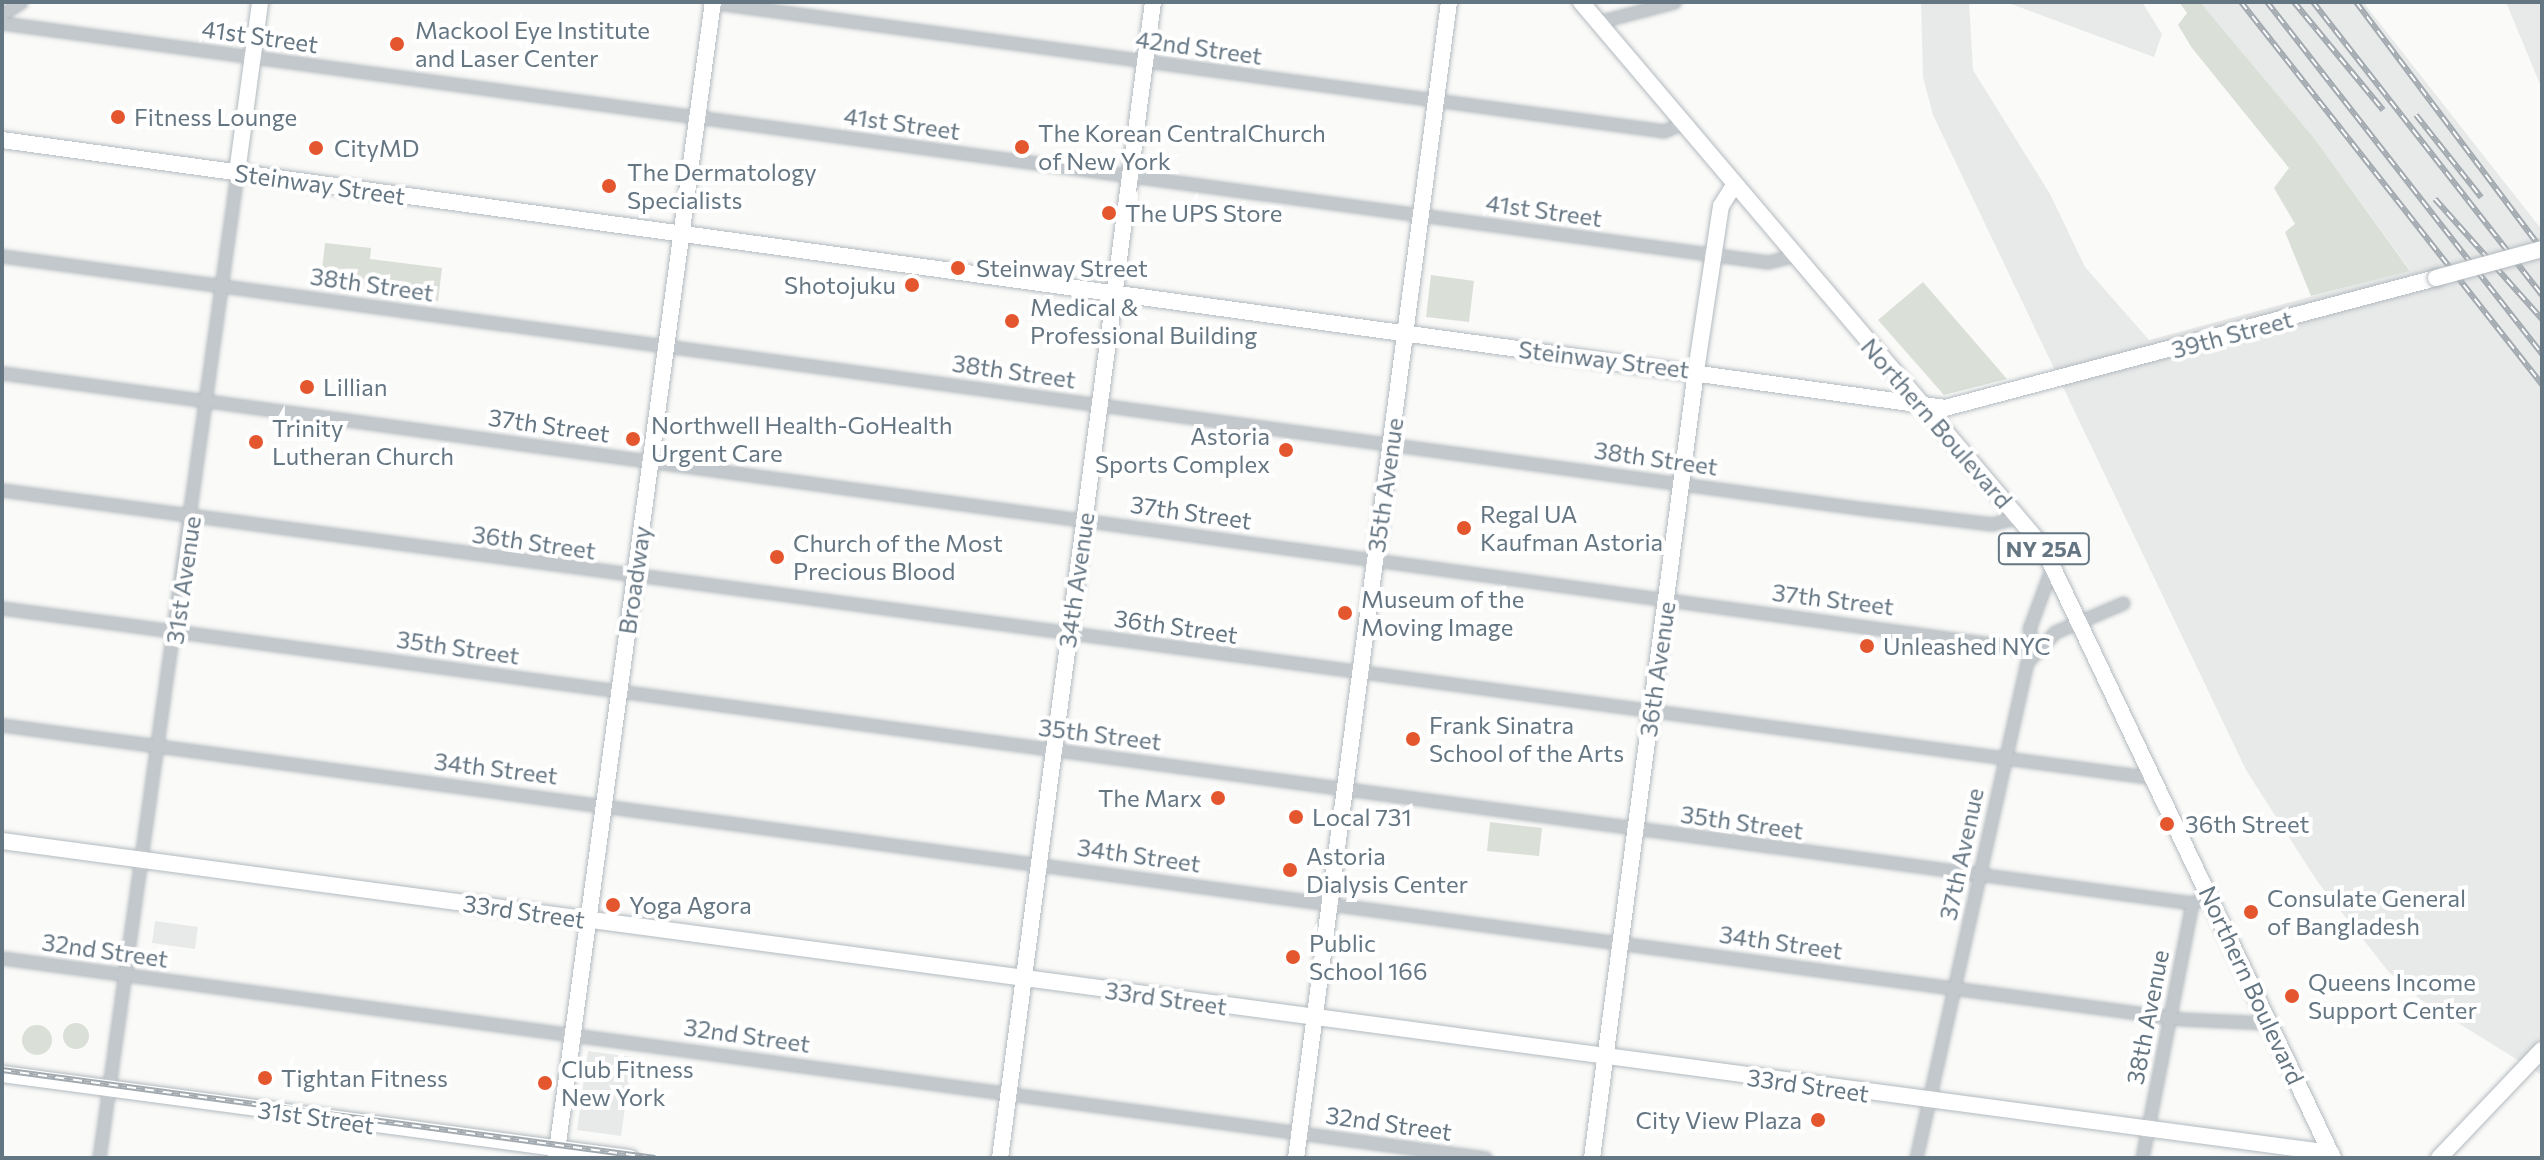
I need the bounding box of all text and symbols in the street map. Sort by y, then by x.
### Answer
street label: 41st Street [200,14,320,58]
place label: Mackool Eye Institute and Laser Center [415,16,650,72]
street label: 42nd Street [1134,24,1264,70]
marker: Mackool Eye Institute and Laser Center [386,33,408,55]
street label: 41st Street [842,101,962,145]
place label: Fitness Lounge [134,103,297,131]
marker: Fitness Lounge [109,108,127,126]
place label: The Korean CentralChurch of New York [1038,119,1326,175]
place label: CityMD [334,134,420,162]
marker: CityMD [305,137,327,159]
marker: The Korean CentralChurch of New York [1013,138,1031,156]
street label: Steinway Street [233,158,407,210]
place label: The Dermatology Specialists [627,158,817,214]
marker: The Dermatology Specialists [598,175,620,197]
street label: 41st Street [1484,188,1604,232]
place label: The UPS Store [1125,199,1282,227]
marker: The UPS Store [1100,204,1118,222]
place label: Steinway Street [976,254,1148,282]
marker: Steinway Street [947,257,969,279]
street label: 38th Street [308,261,436,307]
place label: Shotojuku [784,271,896,299]
marker: Shotojuku [903,276,921,294]
place label: Medical & Professional Building [1030,293,1257,349]
street label: 39th Street [2168,304,2296,364]
marker: Medical & Professional Building [1001,310,1023,332]
street label: Northern Boulevard [1855,332,2019,514]
street label: Steinway Street [1517,334,1691,384]
street label: 38th Street [950,348,1078,394]
place label: Lillian [323,373,388,401]
marker: Lillian [298,378,316,396]
street label: 37th Street [486,402,612,448]
place label: Northwell Health-GoHealth Urgent Care [651,411,952,467]
place label: Trinity Lutheran Church [272,414,454,470]
street label: 35th Avenue [1361,416,1409,554]
place label: Astoria Sports Complex [1095,422,1270,478]
marker: Northwell Health-GoHealth Urgent Care [622,428,644,450]
marker: Trinity Lutheran Church [247,433,265,451]
street label: 38th Street [1592,435,1720,481]
marker: Astoria Sports Complex [1277,441,1295,459]
street label: 37th Street [1128,489,1254,535]
place label: Regal UA Kaufman Astoria [1480,500,1663,556]
street label: 34th Avenue [1052,511,1100,649]
street label: 31st Avenue [160,514,206,646]
street label: 36th Street [470,519,598,565]
marker: Regal UA Kaufman Astoria [1455,519,1473,537]
street label: Broadway [612,524,656,636]
place label: Church of the Most Precious Blood [793,529,1003,585]
road number: NY 25A [1996,531,2092,567]
marker: Church of the Most Precious Blood [768,548,786,566]
street label: 37th Street [1771,577,1895,621]
place label: Museum of the Moving Image [1361,585,1524,641]
street label: 36th Avenue [1633,599,1681,739]
street label: 36th Street [1112,603,1240,649]
marker: Museum of the Moving Image [1336,604,1354,622]
street label: 35th Street [395,624,521,670]
place label: Unleashed NYC [1883,632,2051,660]
marker: Unleashed NYC [1858,637,1876,655]
place label: Frank Sinatra School of the Arts [1429,711,1624,767]
street label: 35th Street [1037,712,1163,756]
marker: Frank Sinatra School of the Arts [1404,730,1422,748]
street label: 34th Street [433,746,559,790]
place label: The Marx [1098,784,1202,812]
street label: 37th Avenue [1933,785,1989,923]
marker: The Marx [1209,789,1227,807]
street label: 35th Street [1679,799,1805,845]
place label: Local 731 [1312,803,1412,831]
marker: Local 731 [1287,808,1305,826]
place label: 36th Street [2185,810,2309,838]
marker: 36th Street [2156,813,2178,835]
street label: 34th Street [1076,832,1202,878]
place label: Astoria Dialysis Center [1306,842,1468,898]
marker: Astoria Dialysis Center [1281,861,1299,879]
street label: Northern Boulevard [2193,881,2311,1089]
place label: Consulate General of Bangladesh [2267,884,2466,940]
street label: 33rd Street [461,888,587,934]
place label: Yoga Agora [629,891,752,919]
marker: Yoga Agora [604,896,622,914]
marker: Consulate General of Bangladesh [2242,903,2260,921]
street label: 34th Street [1718,919,1844,965]
street label: 32nd Street [40,927,170,973]
place label: Public School 166 [1309,929,1427,985]
street label: 38th Avenue [2120,947,2174,1087]
marker: Public School 166 [1284,948,1302,966]
place label: Queens Income Support Center [2308,968,2477,1024]
street label: 33rd Street [1103,975,1229,1021]
marker: Queens Income Support Center [2283,987,2301,1005]
street label: 32nd Street [682,1012,812,1058]
place label: Club Fitness New York [561,1055,694,1111]
street label: 33rd Street [1745,1062,1871,1108]
place label: Tightan Fitness [281,1064,448,1092]
marker: Tightan Fitness [256,1069,274,1087]
marker: Club Fitness New York [536,1074,554,1092]
street label: 31st Street [256,1095,376,1139]
street label: 32nd Street [1324,1100,1454,1146]
place label: City View Plaza [1636,1106,1802,1134]
marker: City View Plaza [1809,1111,1827,1129]

